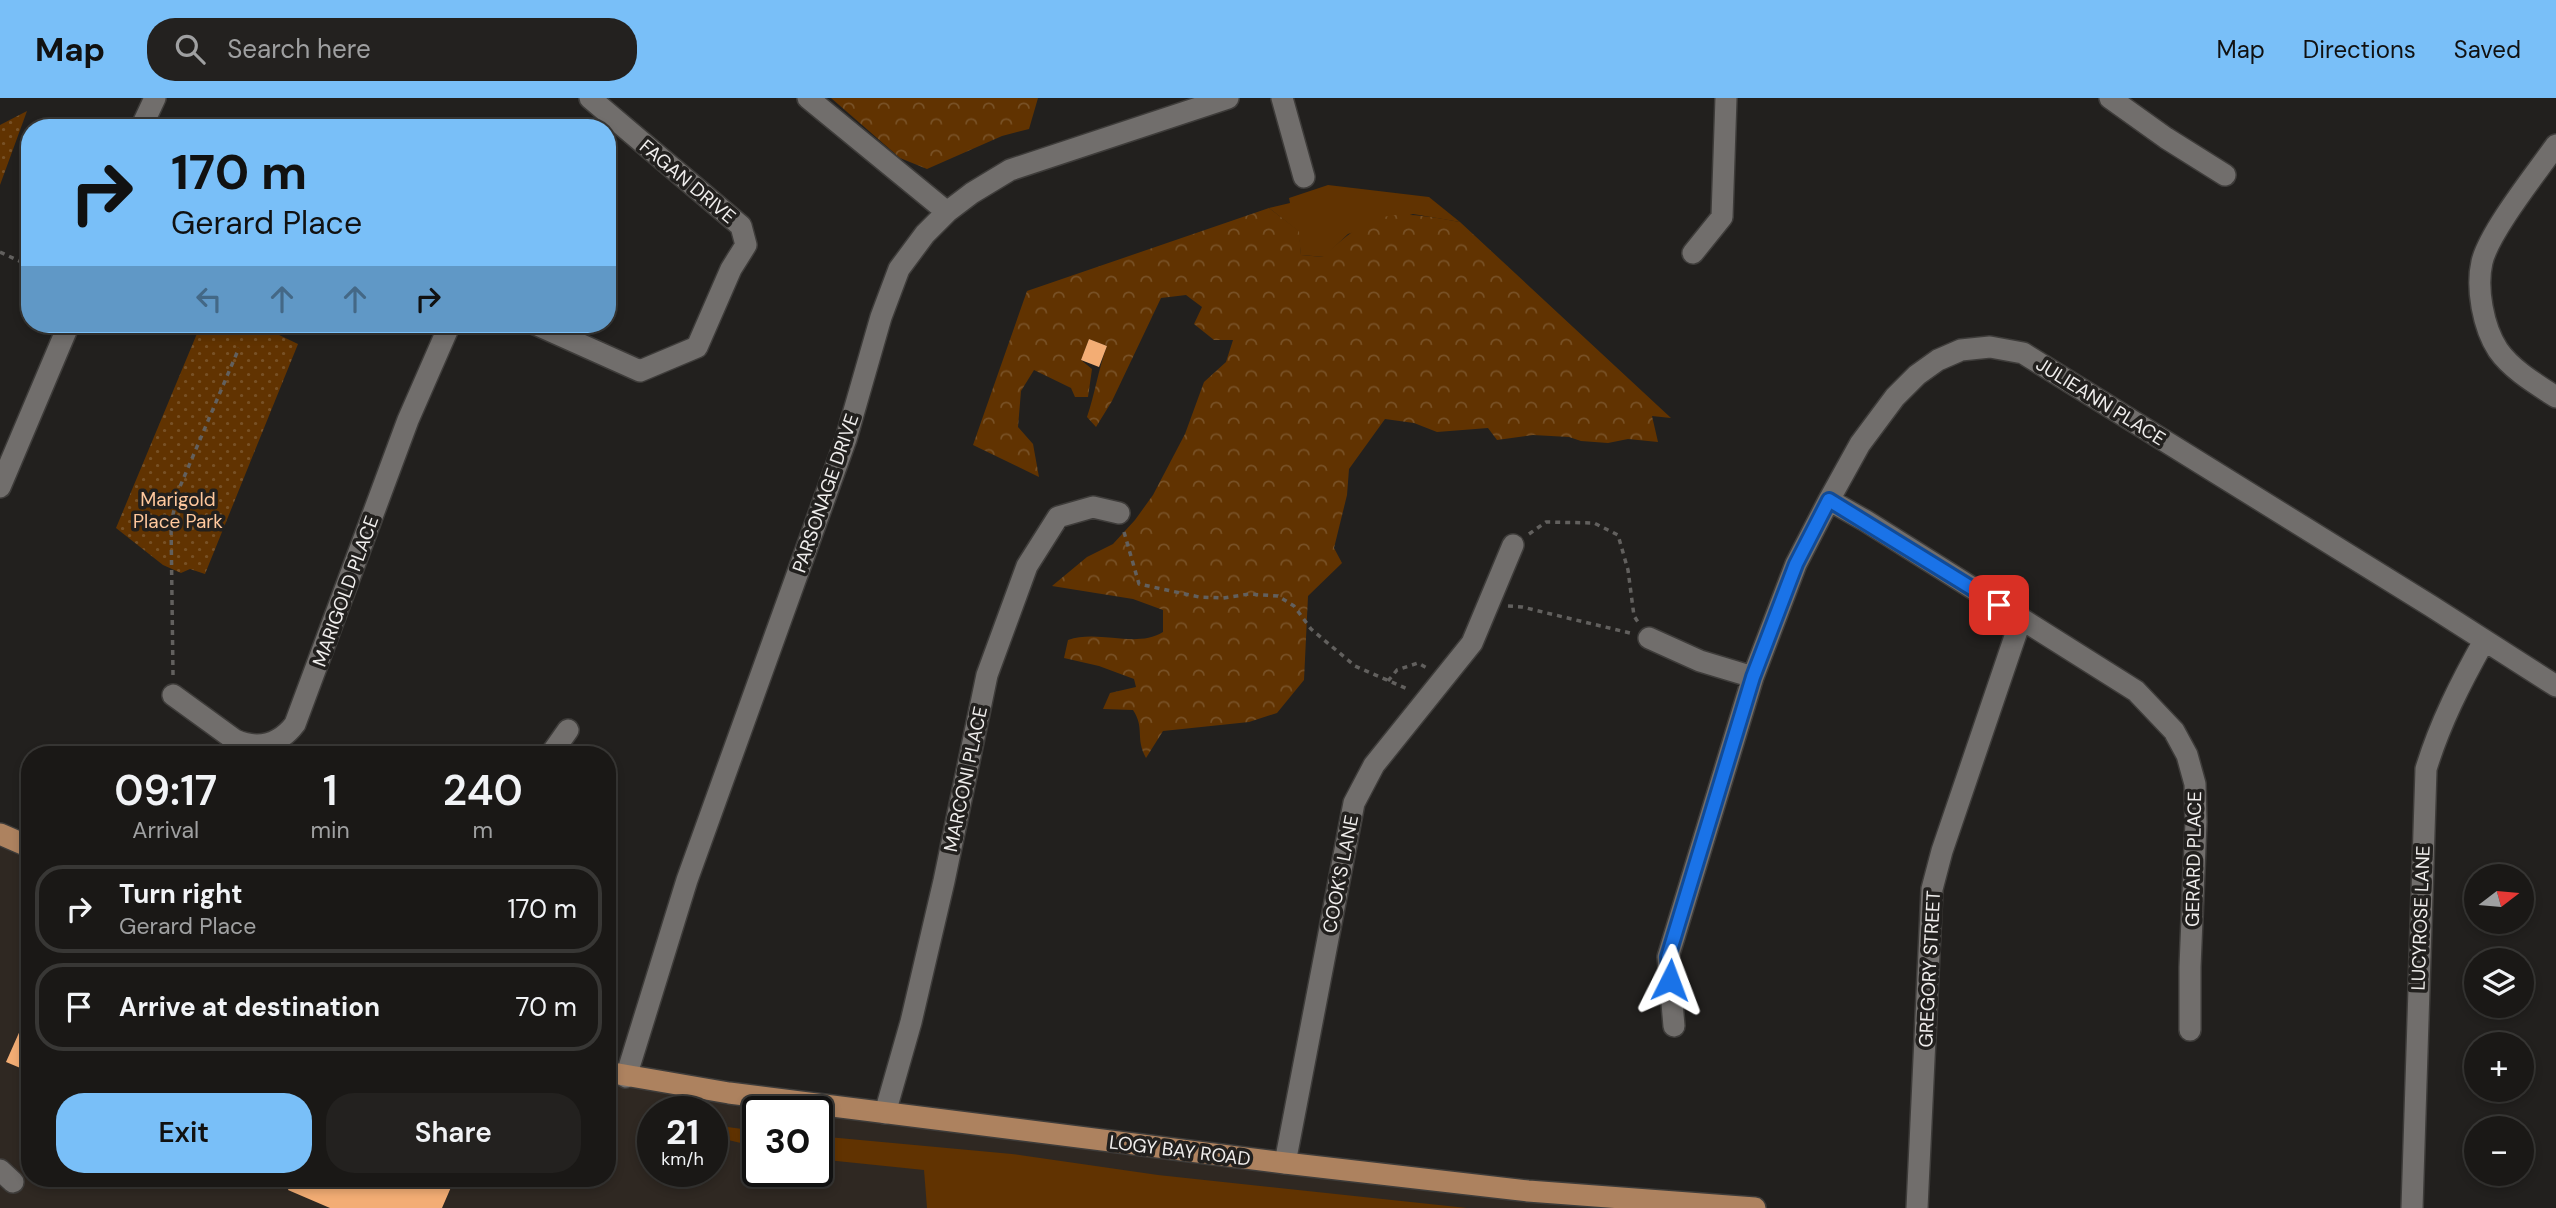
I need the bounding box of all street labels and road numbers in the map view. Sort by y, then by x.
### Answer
street label: FAGAN DRIVE [634,134,741,229]
street label: JULIEANN PLACE [2031,352,2170,451]
street label: PARSONAGE DRIVE [787,410,864,576]
street label: MARIGOLD PLACE [307,512,384,670]
street label: MARCONI PLACE [938,704,993,854]
street label: GERARD PLACE [2180,791,2207,927]
street label: COOK'S LANE [1317,813,1364,935]
street label: LUCYROSE LANE [2405,845,2436,991]
street label: GREGORY STREET [1913,890,1946,1048]
street label: LOGY BAY ROAD [1108,1129,1252,1172]

